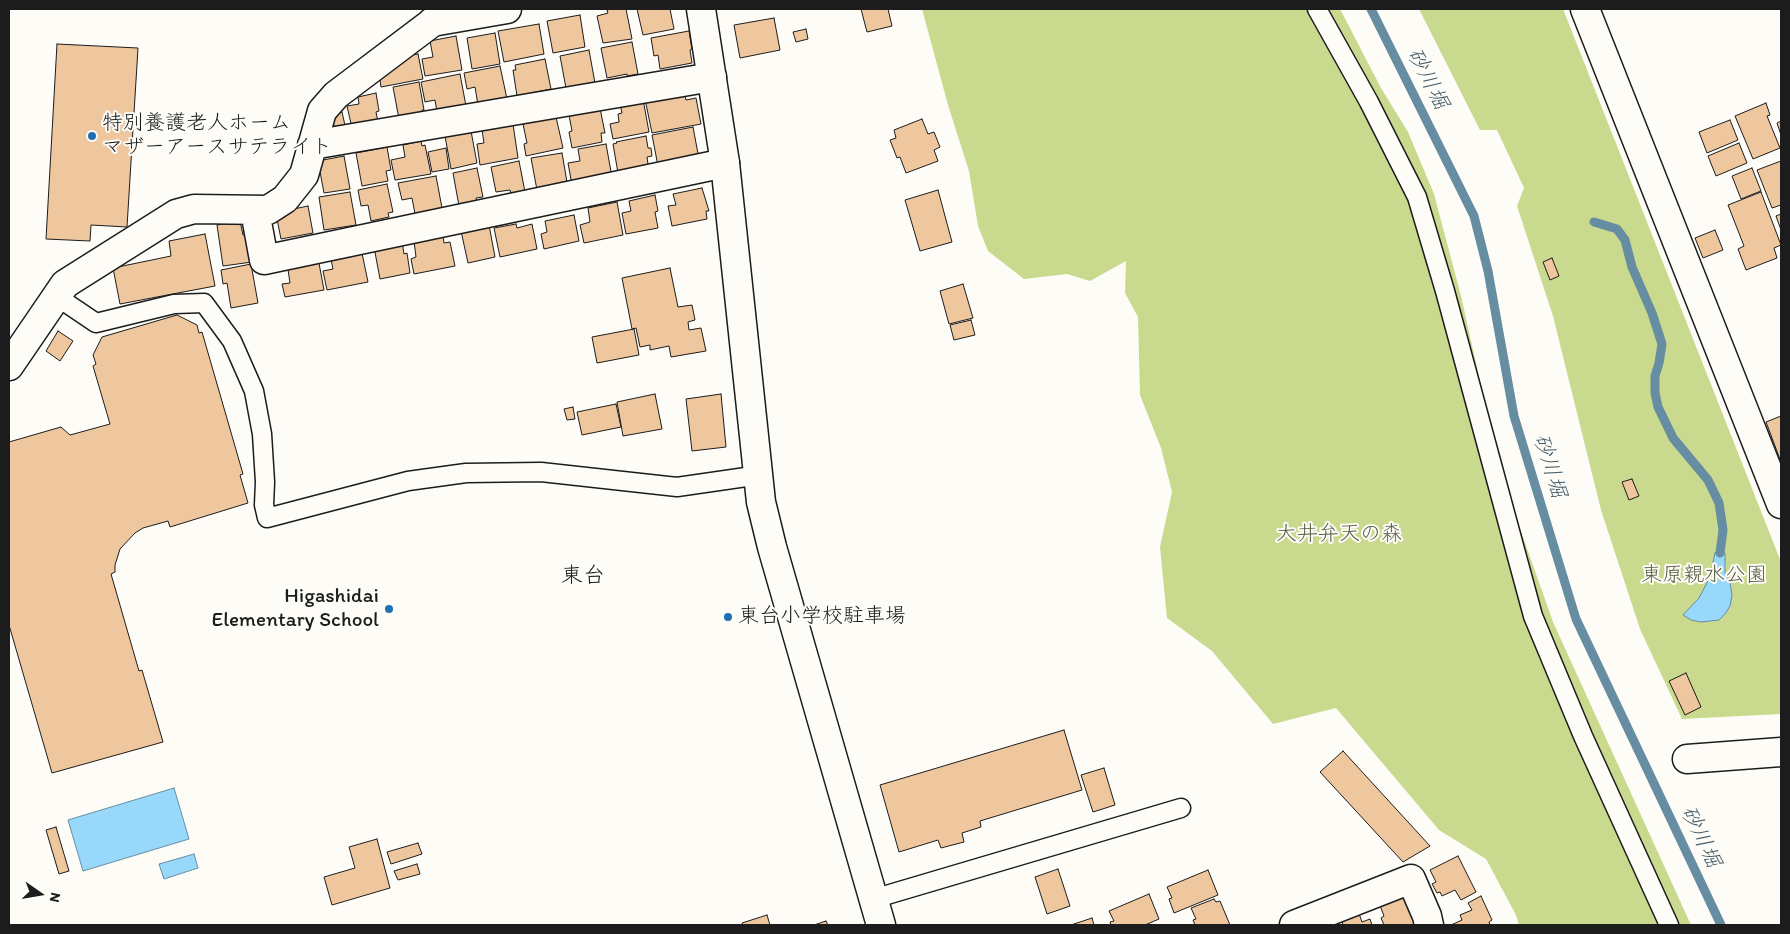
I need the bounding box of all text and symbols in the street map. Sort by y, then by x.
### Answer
water label: 砂川堀 [1400,44,1454,114]
place label: 特別養護老人ホーム マザーアースサテライト [102,111,332,161]
marker: 特別養護老人ホーム マザーアースサテライト [86,130,98,142]
water label: 砂川堀 [1527,431,1571,501]
park label: 大井弁天の森 [1276,522,1402,548]
district label: 東台 [561,563,605,589]
park label: 東原親水公園 [1641,563,1767,589]
place label: Higashidai Elementary School [212,584,379,634]
marker: Higashidai Elementary School [383,603,395,615]
place label: 東台小学校駐車場 [738,604,906,630]
marker: 東台小学校駐車場 [722,611,734,623]
water label: 砂川堀 [1674,802,1726,872]
north arrow [15,869,65,919]
text: N [46,891,64,904]

